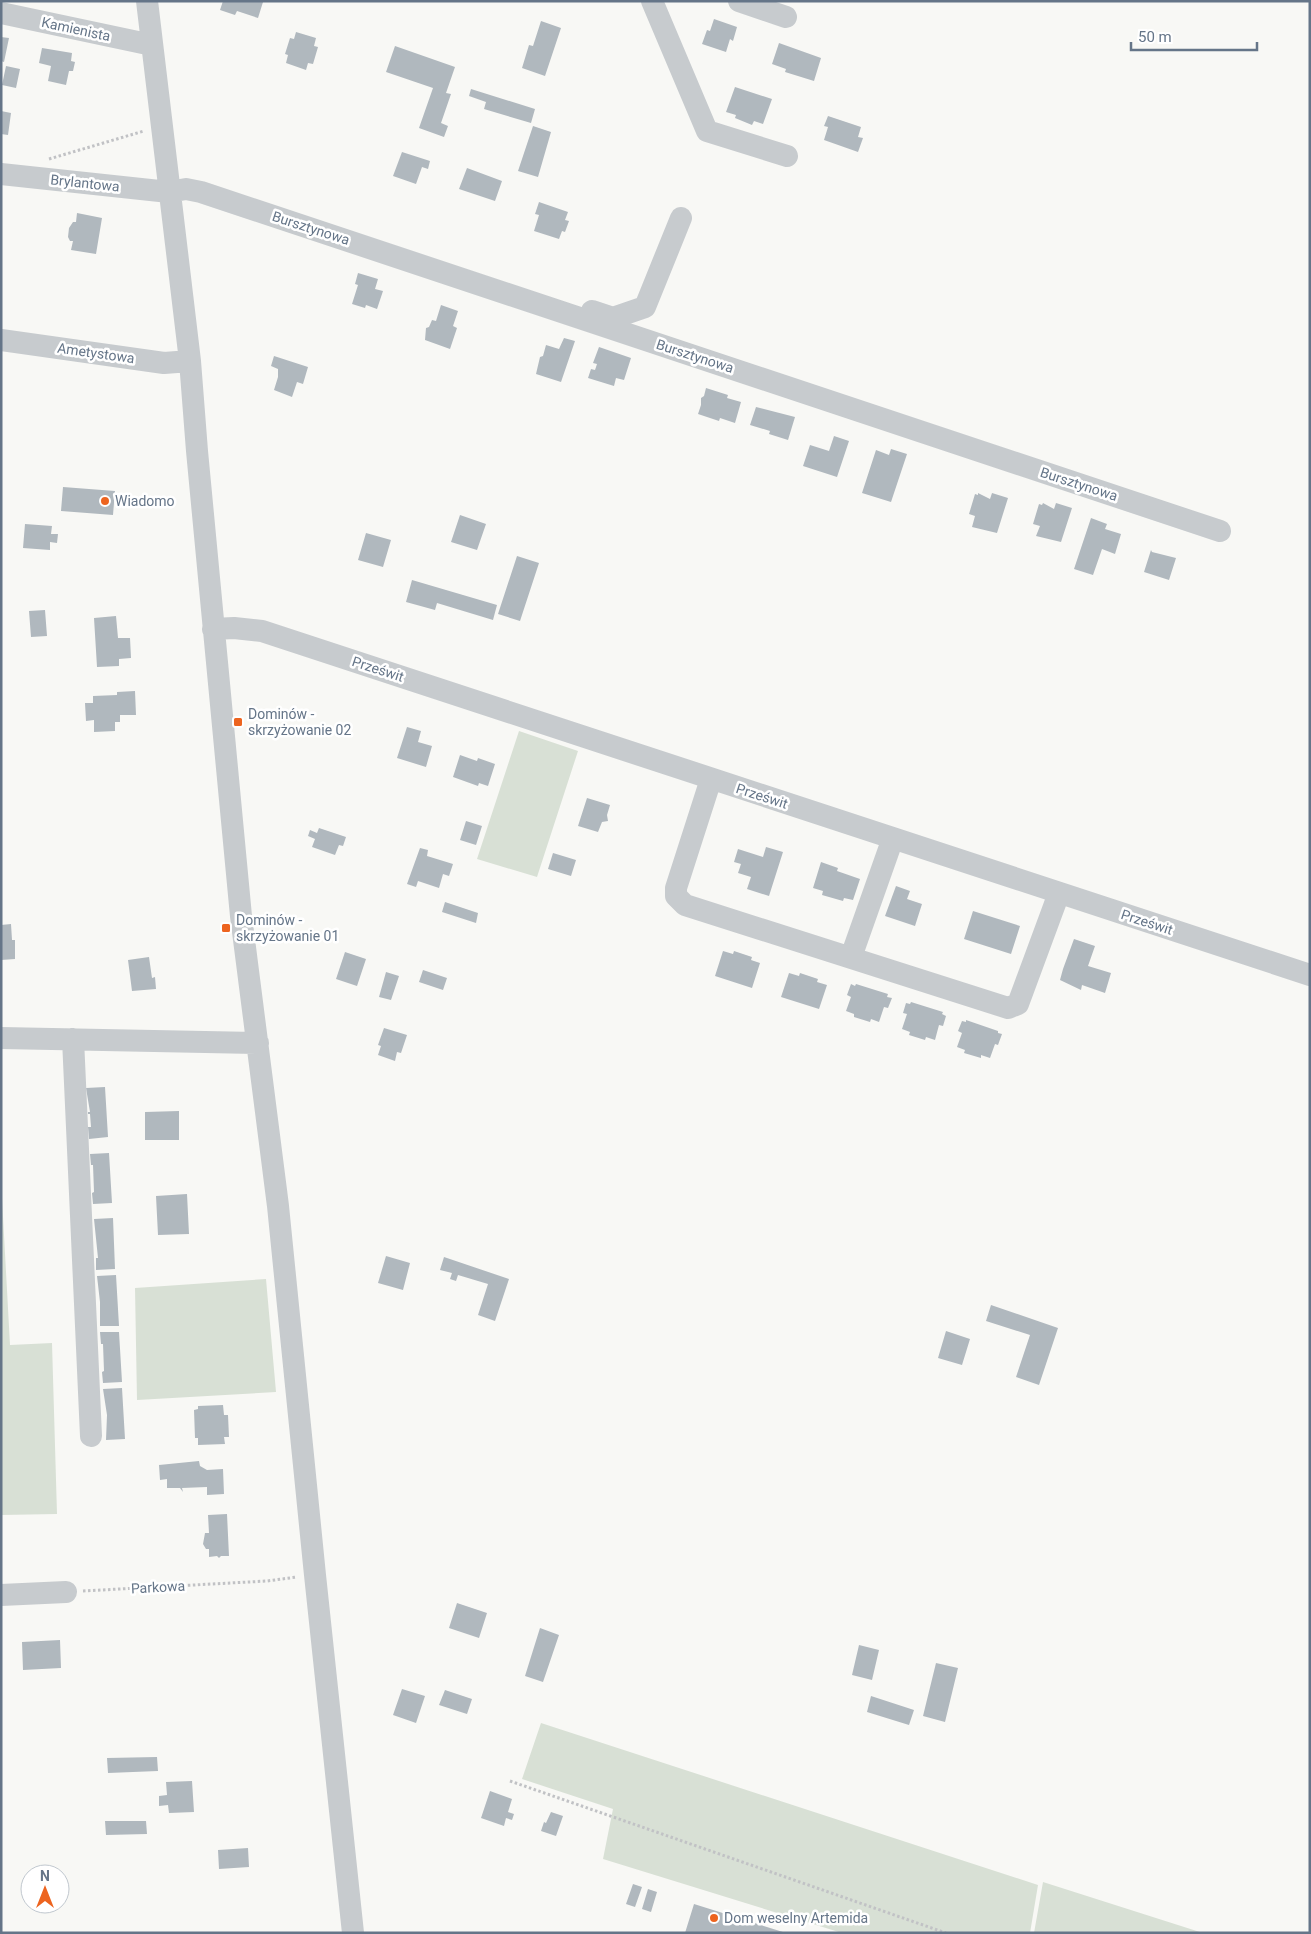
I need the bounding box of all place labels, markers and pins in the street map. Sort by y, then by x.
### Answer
place label: Wiadomo [115,493,175,509]
marker: Wiadomo [99,495,111,507]
place label: Dominów - skrzyżowanie 02 [248,706,351,738]
marker: Dominów - skrzyżowanie 02 [232,716,244,728]
place label: Dominów - skrzyżowanie 01 [236,912,339,944]
marker: Dominów - skrzyżowanie 01 [220,922,232,934]
place label: Dom weselny Artemida [724,1910,868,1926]
marker: Dom weselny Artemida [708,1912,720,1924]

